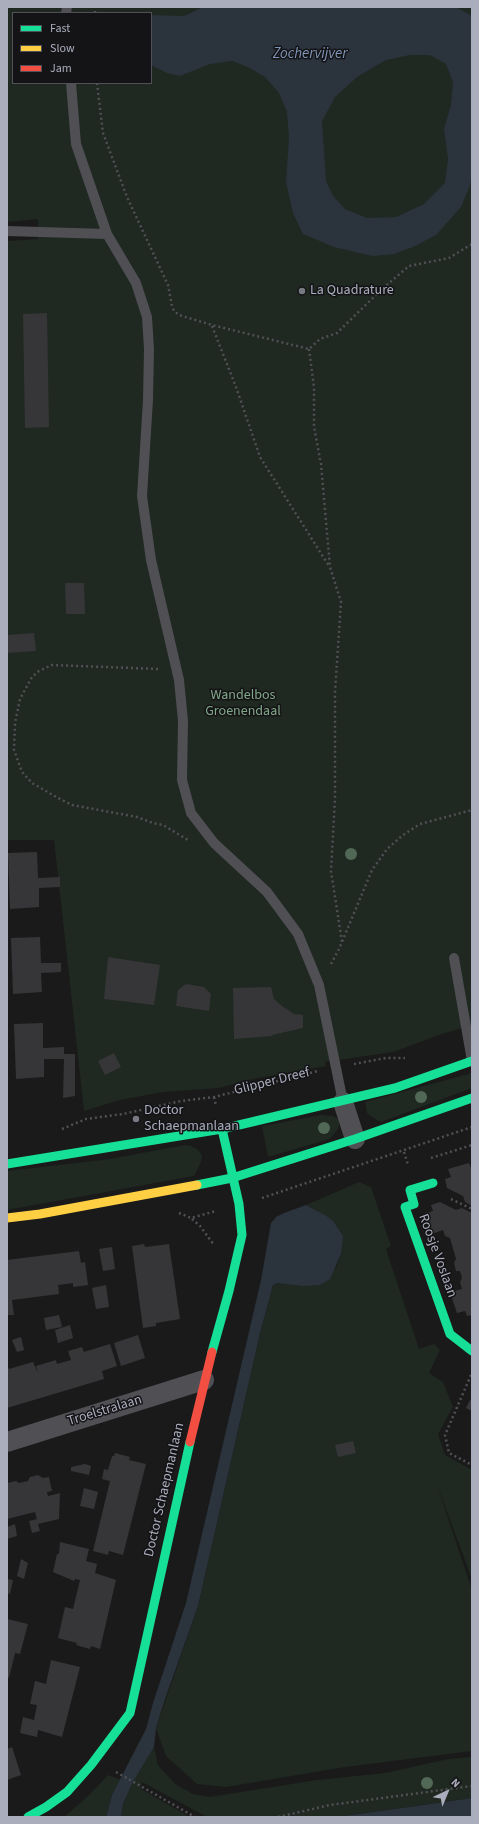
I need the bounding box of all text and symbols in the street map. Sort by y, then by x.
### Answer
legend [12,12,152,84]
text: Fast [50,20,70,37]
text: Slow [50,40,75,57]
water label: Zochervijver [273,46,347,64]
text: Jam [50,60,72,77]
place label: La Quadrature [310,283,394,299]
marker: La Quadrature [297,286,307,296]
park label: Wandelbos Groenendaal [205,688,281,720]
street label: Glipper Dreef [233,1065,311,1099]
place label: Doctor Schaepmanlaan [144,1103,239,1136]
marker: Doctor Schaepmanlaan [131,1114,141,1124]
street label: Roosje Voslaan [414,1212,460,1300]
street label: Troelstralaan [66,1392,144,1430]
street label: Doctor Schaepmanlaan [141,1421,189,1559]
north arrow [427,1772,467,1812]
text: N [448,1775,464,1791]

